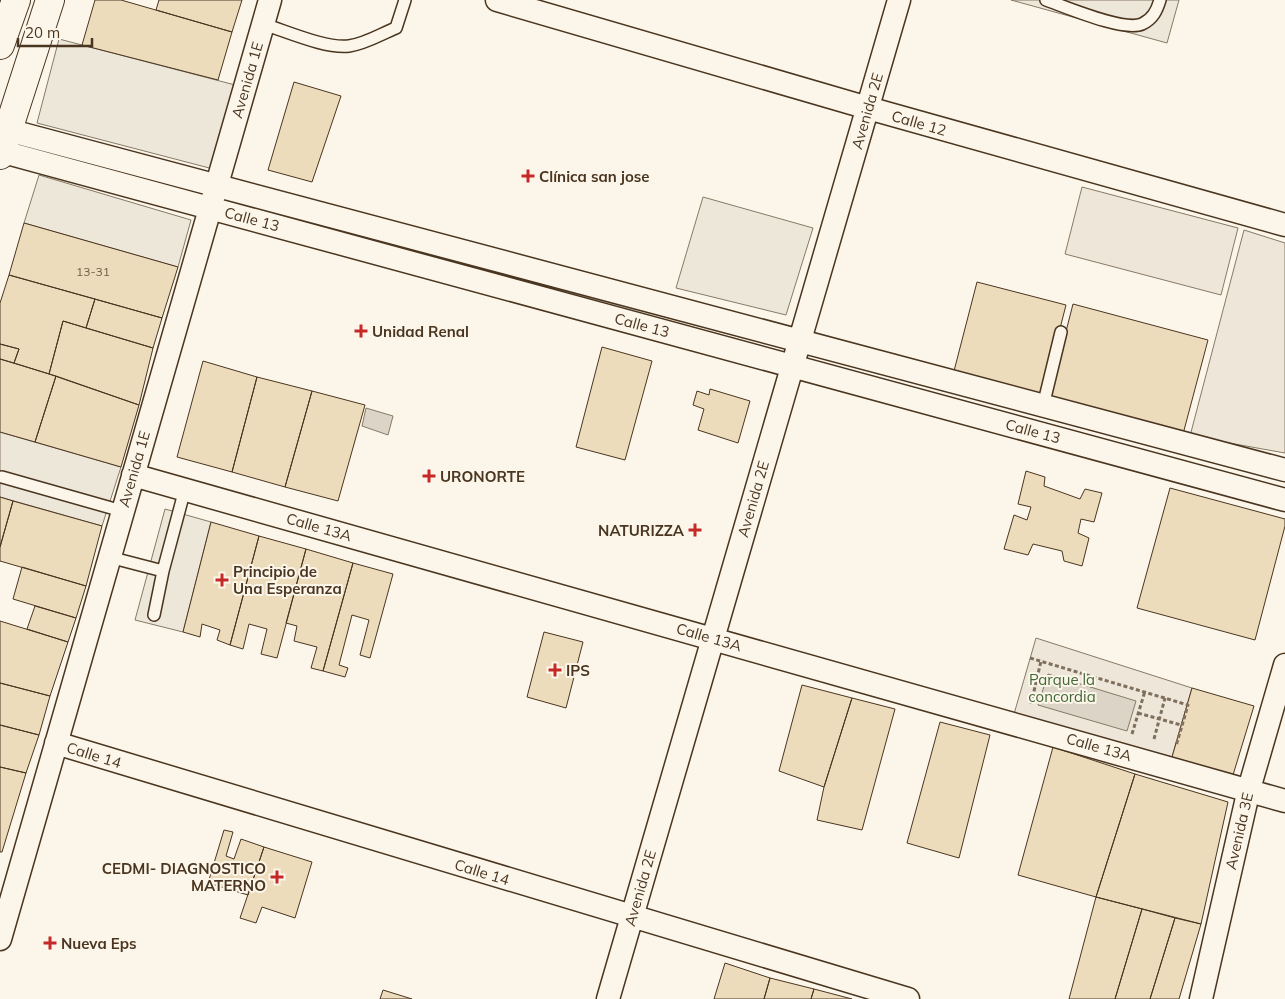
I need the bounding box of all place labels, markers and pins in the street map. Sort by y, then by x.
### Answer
place label: Clínica san jose [539,167,650,186]
marker: Clínica san jose [521,169,535,183]
place label: Unidad Renal [372,322,469,341]
marker: Unidad Renal [354,324,368,338]
place label: URONORTE [440,467,525,486]
marker: URONORTE [422,469,436,483]
place label: NATURIZZA [598,521,685,540]
marker: NATURIZZA [688,523,702,537]
place label: Principio de Una Esperanza [233,562,342,598]
marker: Principio de Una Esperanza [215,573,229,587]
place label: IPS [566,661,590,680]
marker: IPS [548,663,562,677]
place label: CEDMI- DIAGNOSTICO MATERNO [102,859,266,895]
marker: CEDMI- DIAGNOSTICO MATERNO [270,870,284,884]
place label: Nueva Eps [61,934,137,953]
marker: Nueva Eps [43,936,57,950]

